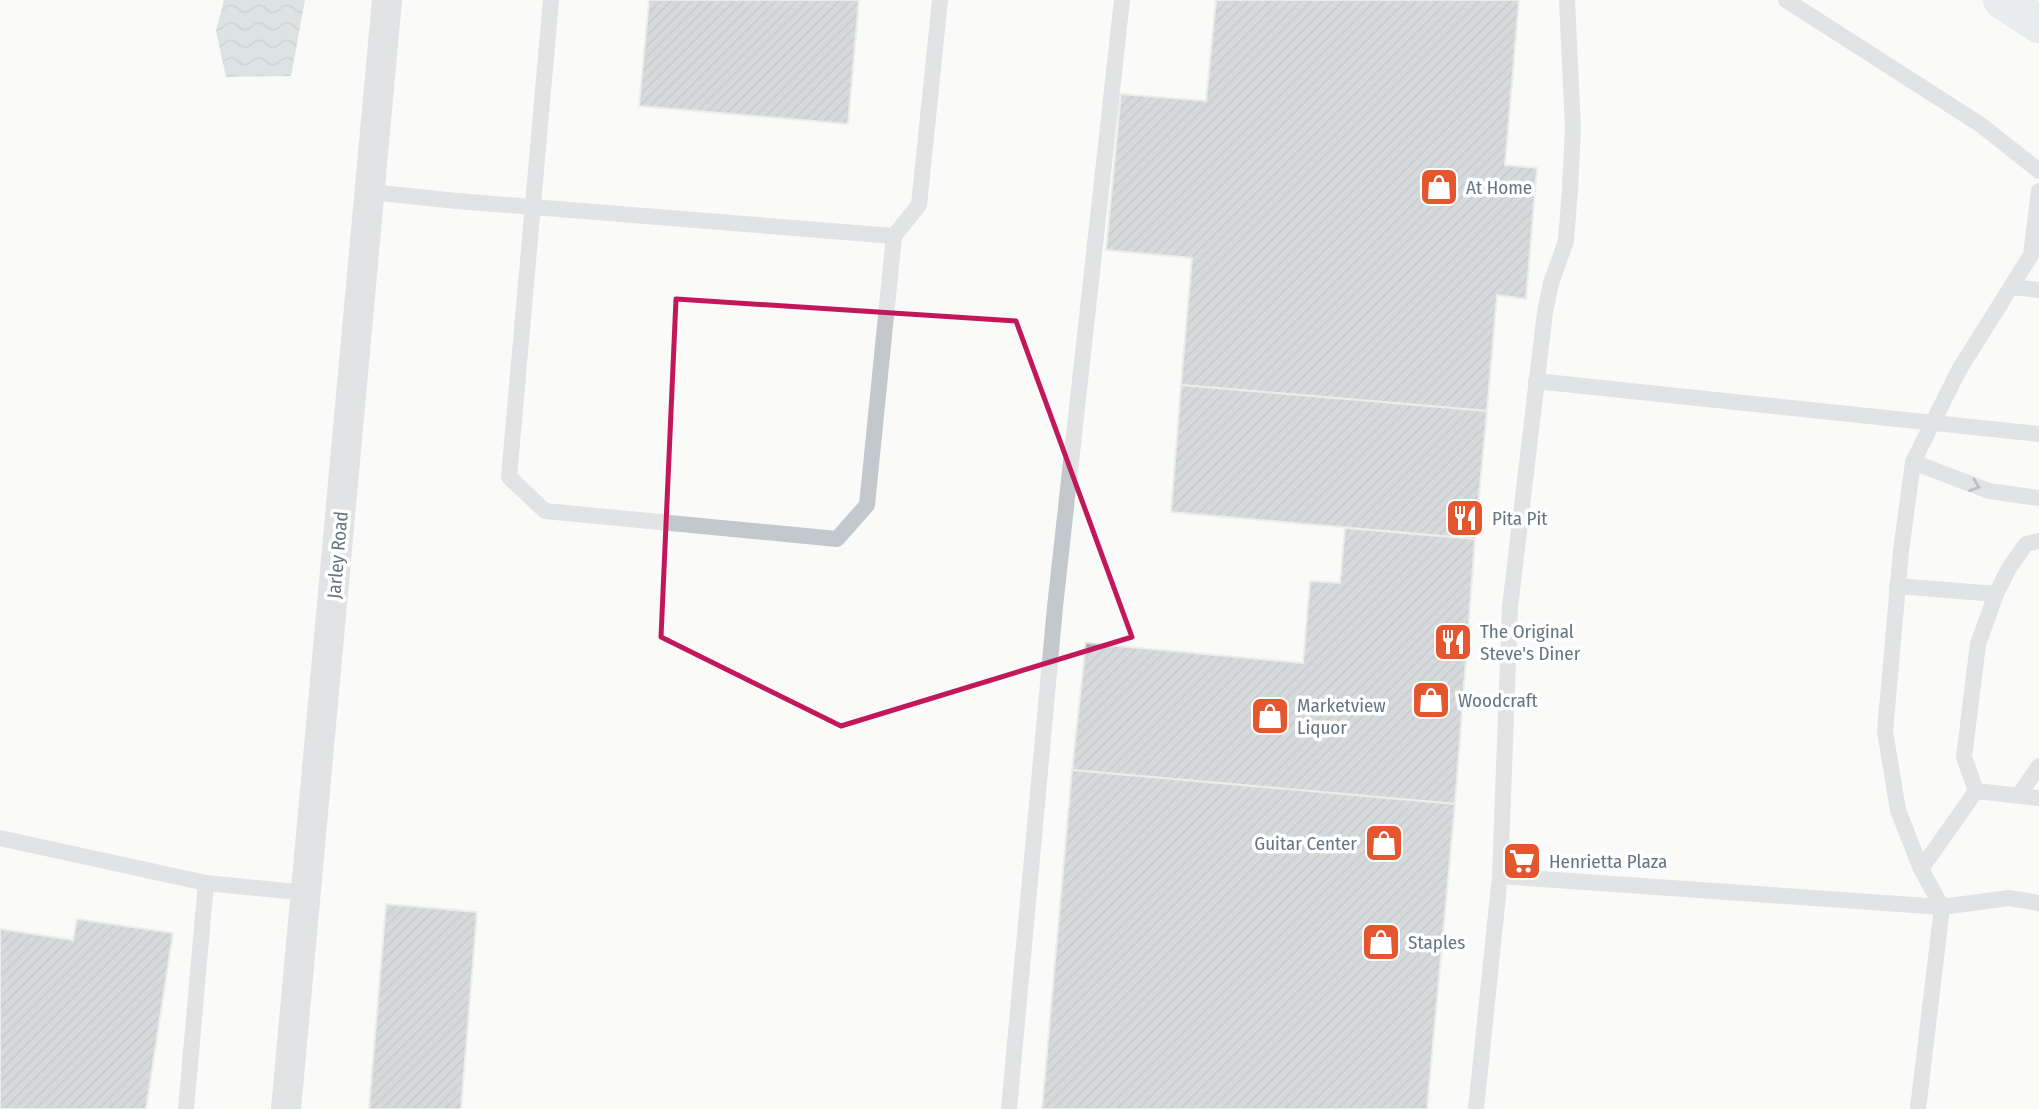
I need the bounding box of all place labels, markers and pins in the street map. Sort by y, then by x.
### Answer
shop icon: At Home [1418,166,1460,208]
place label: At Home [1466,176,1532,199]
restaurant icon: Pita Pit [1444,497,1486,539]
place label: Pita Pit [1492,507,1548,530]
place label: The Original Steve's Diner [1480,620,1581,665]
restaurant icon: The Original Steve's Diner [1432,621,1474,663]
shop icon: Woodcraft [1410,679,1452,721]
place label: Woodcraft [1458,689,1539,712]
place label: Marketview Liquor [1297,694,1386,739]
shop icon: Marketview Liquor [1249,695,1291,737]
shop icon: Guitar Center [1363,822,1405,864]
place label: Guitar Center [1254,832,1357,855]
supermarket icon: Henrietta Plaza [1501,840,1543,882]
place label: Henrietta Plaza [1549,850,1667,873]
shop icon: Staples [1360,921,1402,963]
place label: Staples [1408,931,1465,954]

